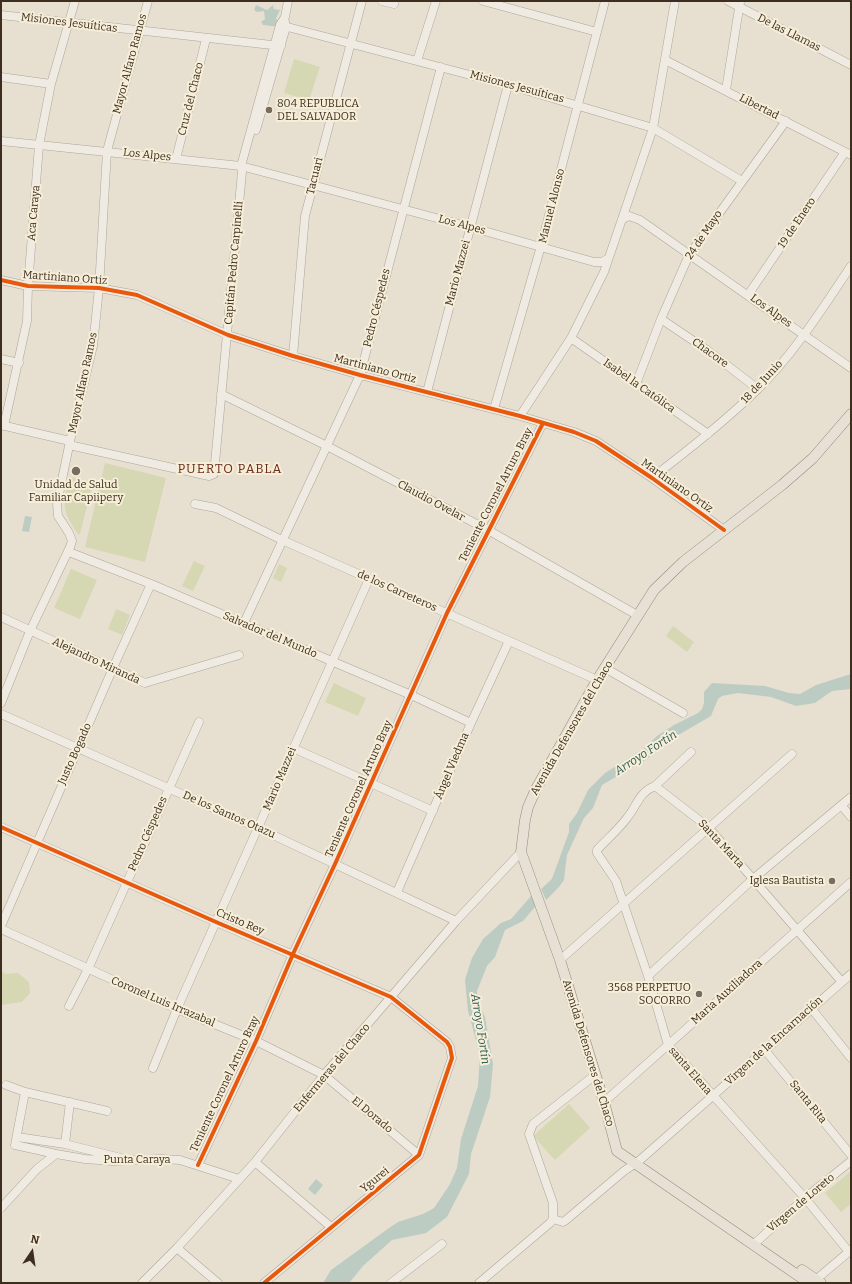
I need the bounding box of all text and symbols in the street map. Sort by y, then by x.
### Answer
street label: Misiones Jesuíticas [20,11,118,35]
street label: De las Llamas [755,11,823,55]
street label: Mayor Alfaro Ramos [110,12,150,116]
street label: Cruz del Chaco [176,61,206,137]
street label: Misiones Jesuíticas [468,68,566,106]
street label: Libertad [737,91,781,123]
place label: 804 REPUBLICA DEL SALVADOR [277,97,359,123]
marker: 804 REPUBLICA DEL SALVADOR [264,105,274,115]
street label: Los Alpes [122,146,172,164]
street label: Tacuari [304,156,326,196]
street label: Manuel Alonso [536,167,568,245]
street label: Aca Caraya [25,185,43,241]
street label: 19 de Enero [775,195,819,251]
street label: Capitán Pedro Carpinelli [222,201,246,325]
street label: 24 de Mayo [683,208,725,262]
street label: Los Alpes [437,212,487,238]
street label: Mario Mazzei [443,239,473,307]
street label: Pedro Céspedes [361,267,393,349]
street label: Martiniano Ortiz [22,268,108,288]
street label: Los Alpes [748,291,794,331]
street label: Mayor Alfaro Ramos [66,331,100,435]
street label: Chacore [689,335,731,371]
street label: Martiniano Ortiz [332,352,418,386]
street label: Isabel la Católica [600,356,678,416]
street label: 18 de Junio [738,357,786,407]
street label: Teniente Coronel Arturo Bray [456,426,536,564]
street label: Martiniano Ortiz [638,456,716,516]
district label: PUERTO PABLA [177,461,283,477]
marker: Unidad de Salud Familiar Capiipery [70,465,82,477]
place label: Unidad de Salud Familiar Capiipery [29,478,123,504]
street label: Claudio Ovelar [395,478,467,524]
street label: de los Carreteros [355,567,439,615]
street label: Salvador del Mundo [221,609,319,661]
street label: Alejandro Miranda [50,635,142,687]
street label: Avenida Defensores del Chaco [528,658,616,798]
street label: Teniente Coronel Arturo Bray [323,718,395,860]
street label: Justo Bogado [56,721,94,787]
water label: Arroyo Fortín [612,728,680,778]
street label: Ángel Viedma [432,731,472,801]
street label: Mario Mazzei [261,745,299,813]
street label: De los Santos Otazu [181,789,277,841]
street label: Pedro Céspedes [126,795,170,873]
street label: Santa Marta [695,817,747,871]
place label: Iglesa Bautista [750,874,824,888]
marker: Iglesa Bautista [827,876,837,886]
street label: Cristo Rey [214,906,266,938]
street label: Maria Auxiliadora [689,957,765,1027]
street label: Coronel Luis Irrazabal [109,974,217,1030]
street label: Avenida Defensores del Chaco [559,978,617,1128]
place label: 3568 PERPETUO SOCORRO [608,981,691,1007]
marker: 3568 PERPETUO SOCORRO [694,989,704,999]
water label: Arroyo Fortín [467,993,493,1065]
street label: Virgen de la Encarnación [722,994,826,1088]
street label: Teniente Coronel Arturo Bray [188,1014,262,1154]
street label: Enfermeras del Chaco [291,1021,373,1115]
street label: santa Elena [666,1044,714,1098]
street label: Santa Rita [787,1078,829,1126]
street label: El Dorado [349,1094,395,1136]
street label: Punta Caraya [104,1153,170,1167]
street label: Ygurei [358,1164,392,1196]
street label: Virgen de Loreto [765,1171,837,1235]
north arrow [12,1232,52,1272]
text: N [29,1233,40,1247]

